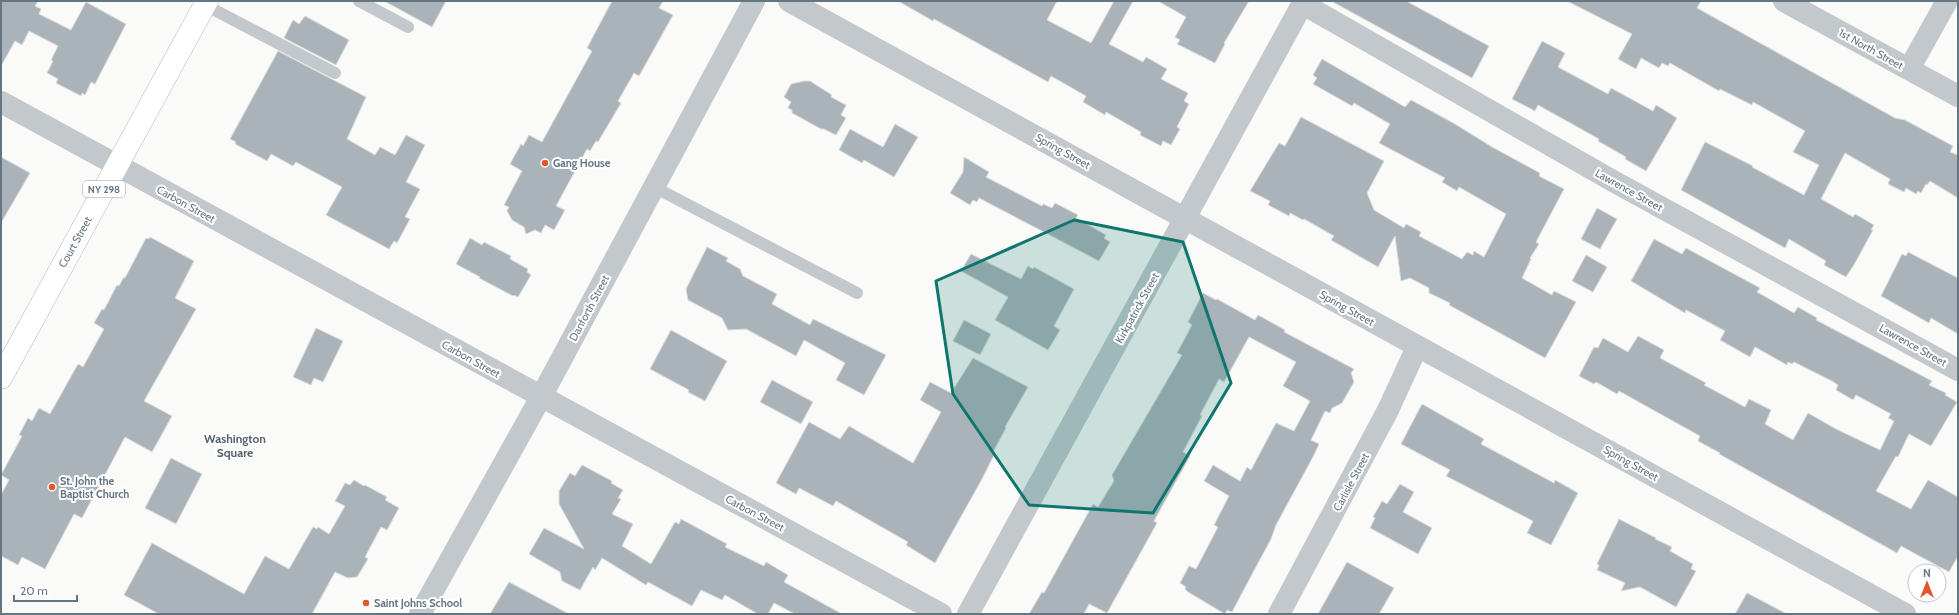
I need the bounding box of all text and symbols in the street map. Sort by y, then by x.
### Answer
street label: 1st North Street [1836,25,1906,73]
street label: Spring Street [1033,130,1093,172]
place label: Gang House [553,156,611,170]
marker: Gang House [540,158,550,168]
street label: Lawrence Street [1593,166,1665,214]
road number: NY 298 [83,181,125,197]
street label: Carbon Street [154,182,218,226]
street label: Court Street [55,214,95,270]
street label: Kirkpatrick Street [1112,270,1162,346]
street label: Danforth Street [566,272,612,343]
street label: Spring Street [1317,287,1377,329]
street label: Lawrence Street [1877,321,1949,369]
street label: Carbon Street [439,337,503,381]
district label: Washington Square [204,431,266,460]
street label: Spring Street [1601,442,1661,484]
street label: Carlisle Street [1330,450,1372,514]
place label: St. John the Baptist Church [60,474,129,501]
marker: St. John the Baptist Church [47,482,57,492]
street label: Carbon Street [723,492,787,534]
north arrow [1907,563,1947,603]
text: N [1923,566,1931,580]
scale bar [14,577,77,603]
text: 20 m [20,583,48,598]
place label: Saint Johns School [374,596,462,610]
marker: Saint Johns School [361,598,371,608]

